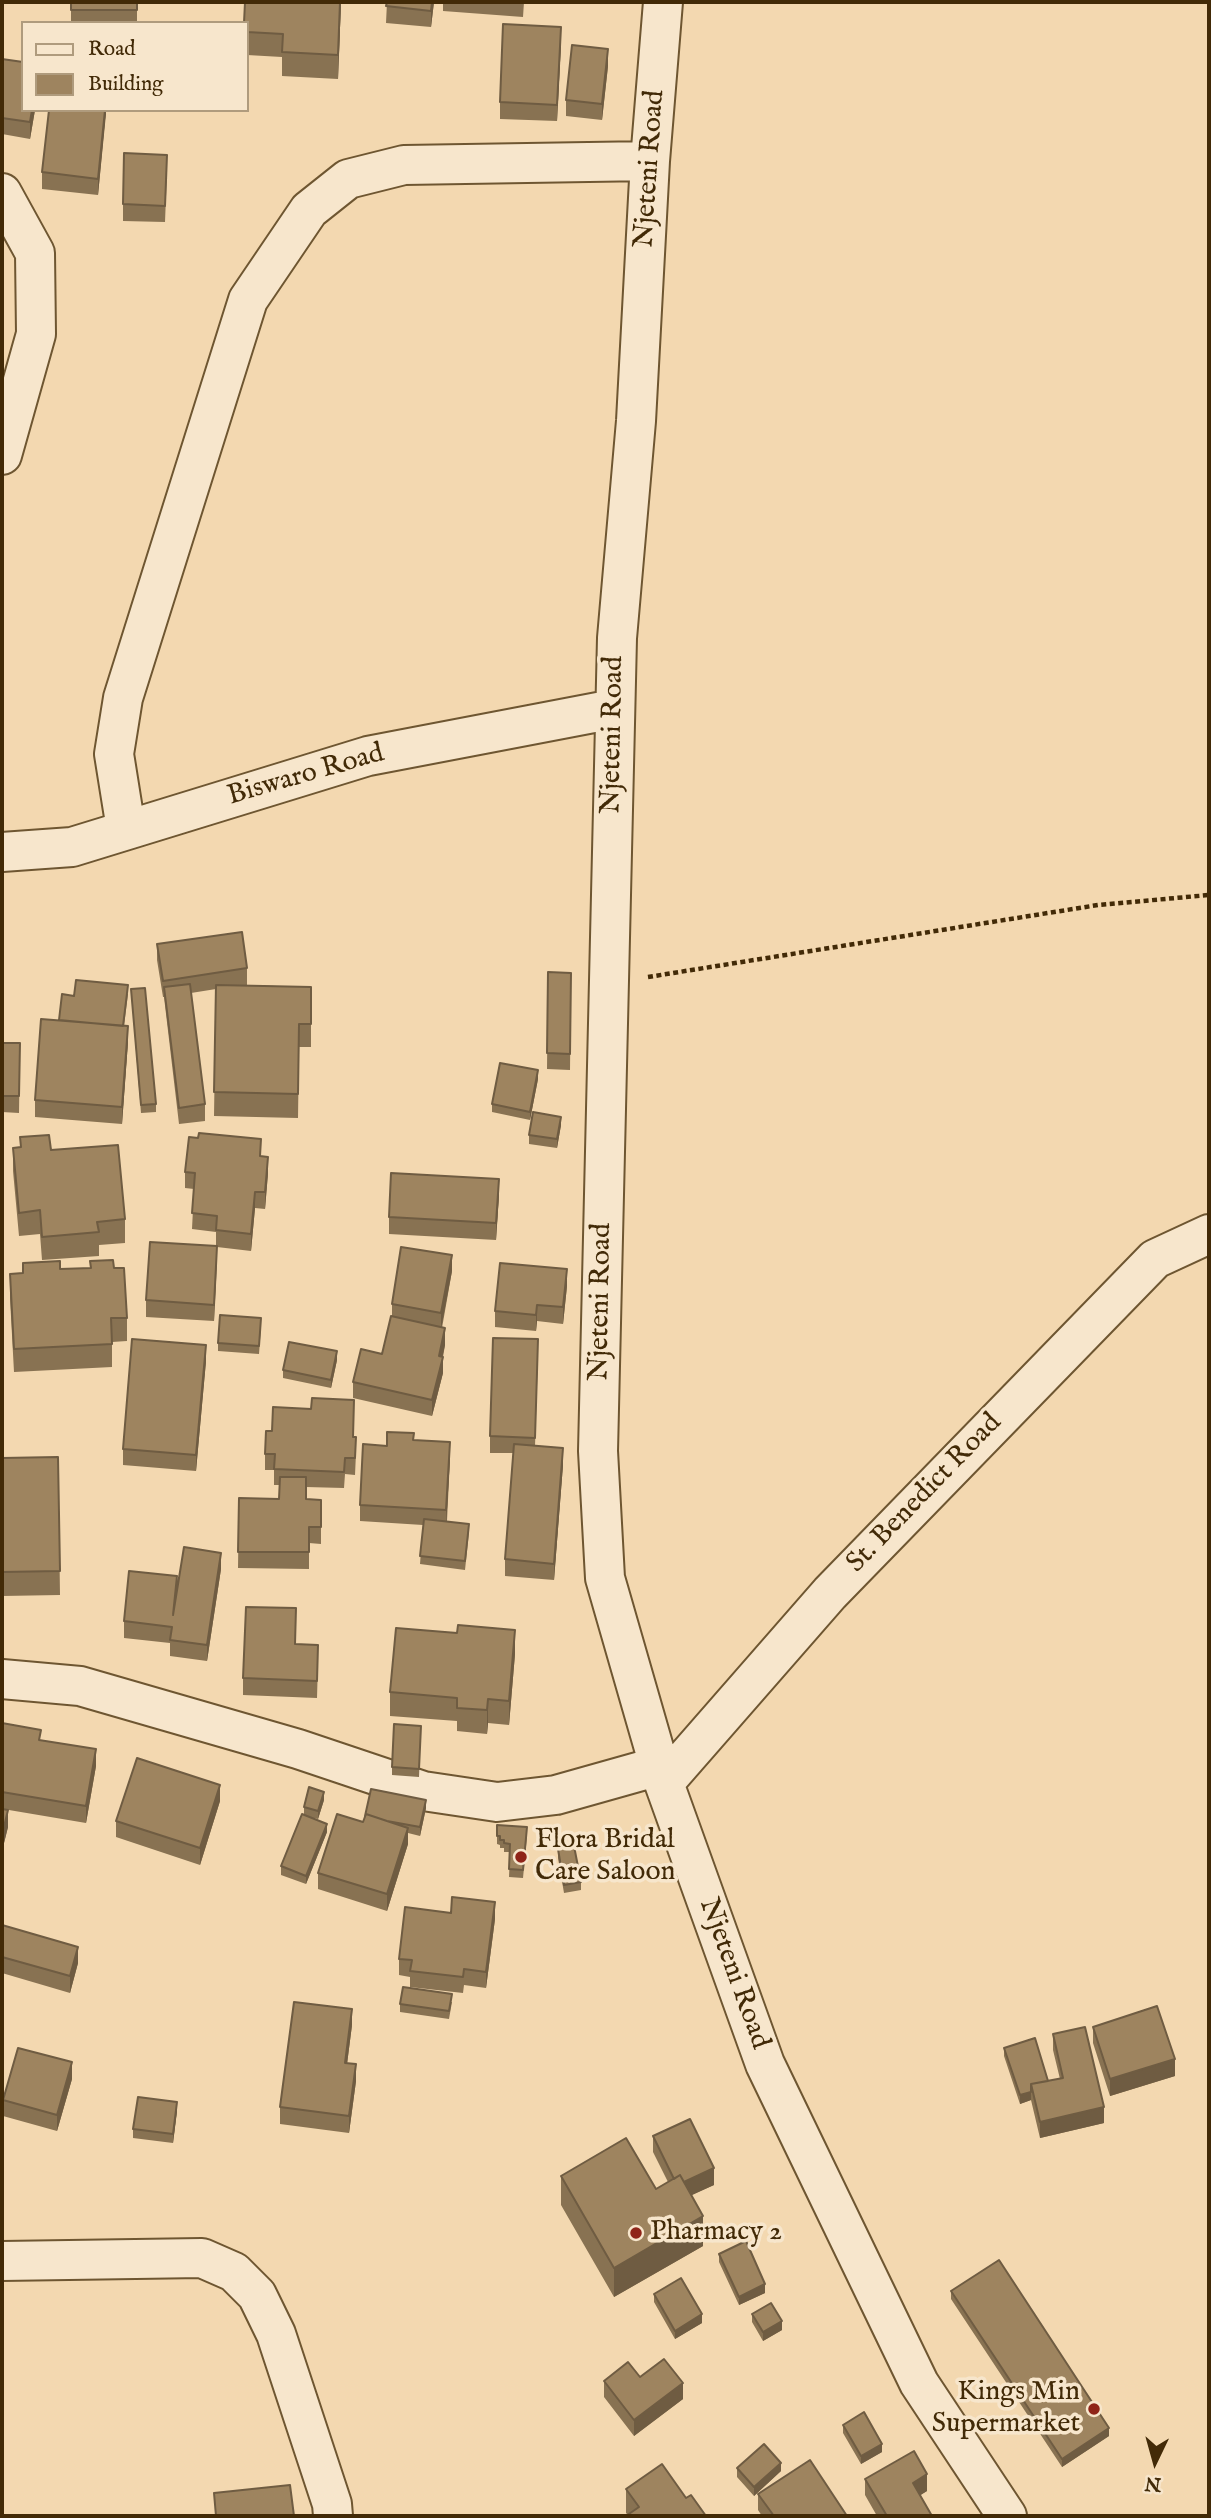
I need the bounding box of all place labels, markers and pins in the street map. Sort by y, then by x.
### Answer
place label: Flora Bridal Care Saloon [535,1824,675,1890]
marker: Flora Bridal Care Saloon [513,1849,529,1865]
place label: Pharmacy 2 [650,2216,782,2250]
marker: Pharmacy 2 [628,2225,644,2241]
place label: Kings Min Supermarket [932,2376,1080,2442]
marker: Kings Min Supermarket [1086,2401,1102,2417]

